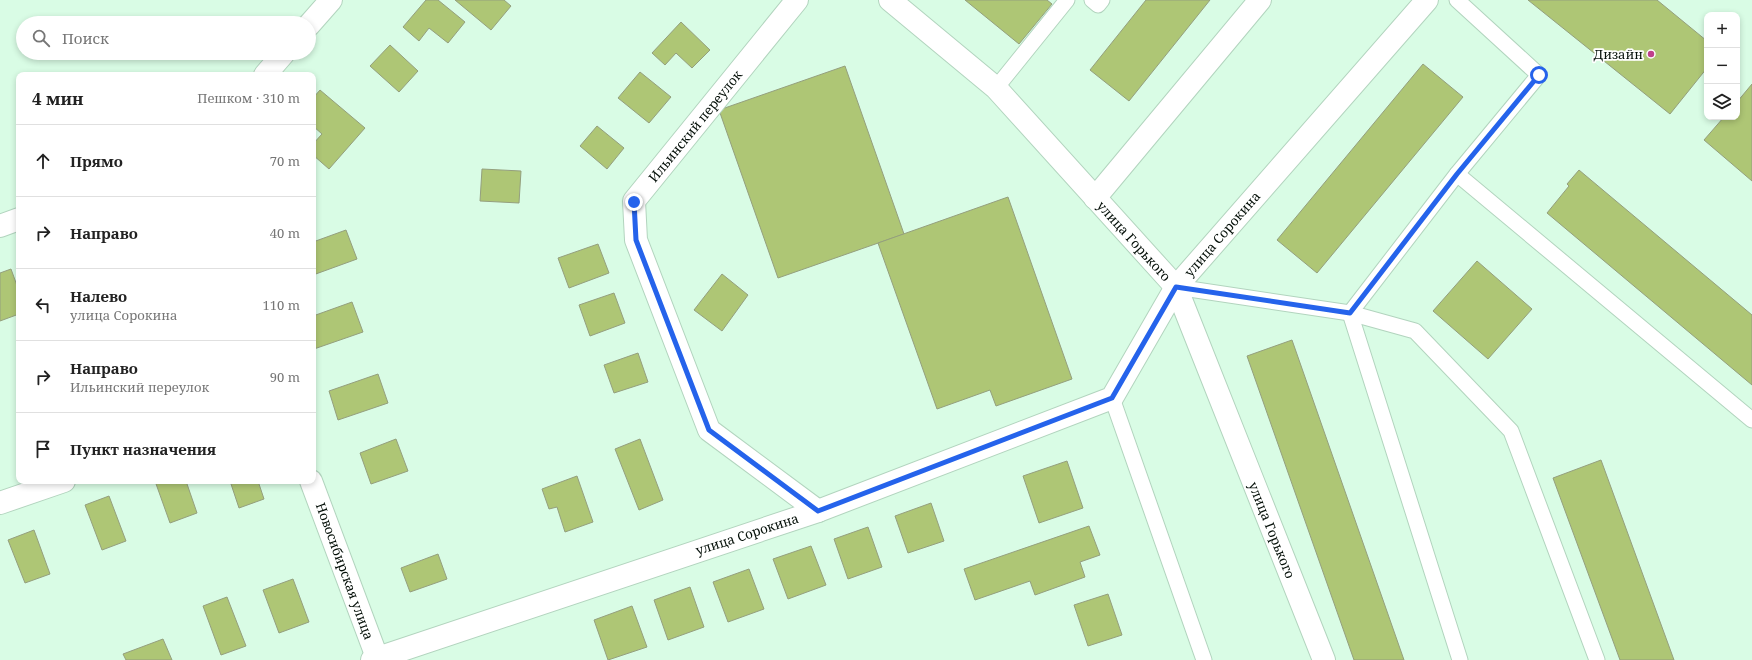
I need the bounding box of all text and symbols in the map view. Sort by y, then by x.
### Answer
map controls [1704,12,1740,120]
button: + [1704,12,1740,48]
search box [16,16,316,60]
icon: search [30,27,52,49]
text: Поиск [62,28,109,48]
place label: Дизайн [1594,45,1643,63]
button: − [1704,48,1740,84]
marker: Дизайн [1646,49,1656,59]
street label: Ильинский переулок [644,66,746,186]
route start [1530,66,1548,84]
button: layers [1704,84,1740,120]
text: 4 мин [32,87,84,110]
text: Пешком · 310 m [197,89,300,107]
icon: ahead [32,150,54,172]
text: Прямо [70,151,123,171]
text: 70 m [270,152,300,170]
street label: улица Сорокина [1180,188,1264,280]
route end [625,193,643,211]
street label: улица Горького [1093,197,1175,285]
icon: right [32,222,54,244]
text: Направо [70,223,138,243]
text: 40 m [270,224,300,242]
text: Налево [70,286,127,306]
icon: left [32,294,54,316]
text: 110 m [263,296,300,314]
text: улица Сорокина [70,306,177,324]
text: Направо [70,358,138,378]
icon: right [32,366,54,388]
text: 90 m [270,368,300,386]
text: Ильинский переулок [70,378,209,396]
icon: arrive [32,438,54,460]
text: Пункт назначения [70,439,216,459]
street label: улица Горького [1244,479,1300,581]
street label: Новосибирская улица [312,500,378,642]
street label: улица Сорокина [693,509,801,559]

